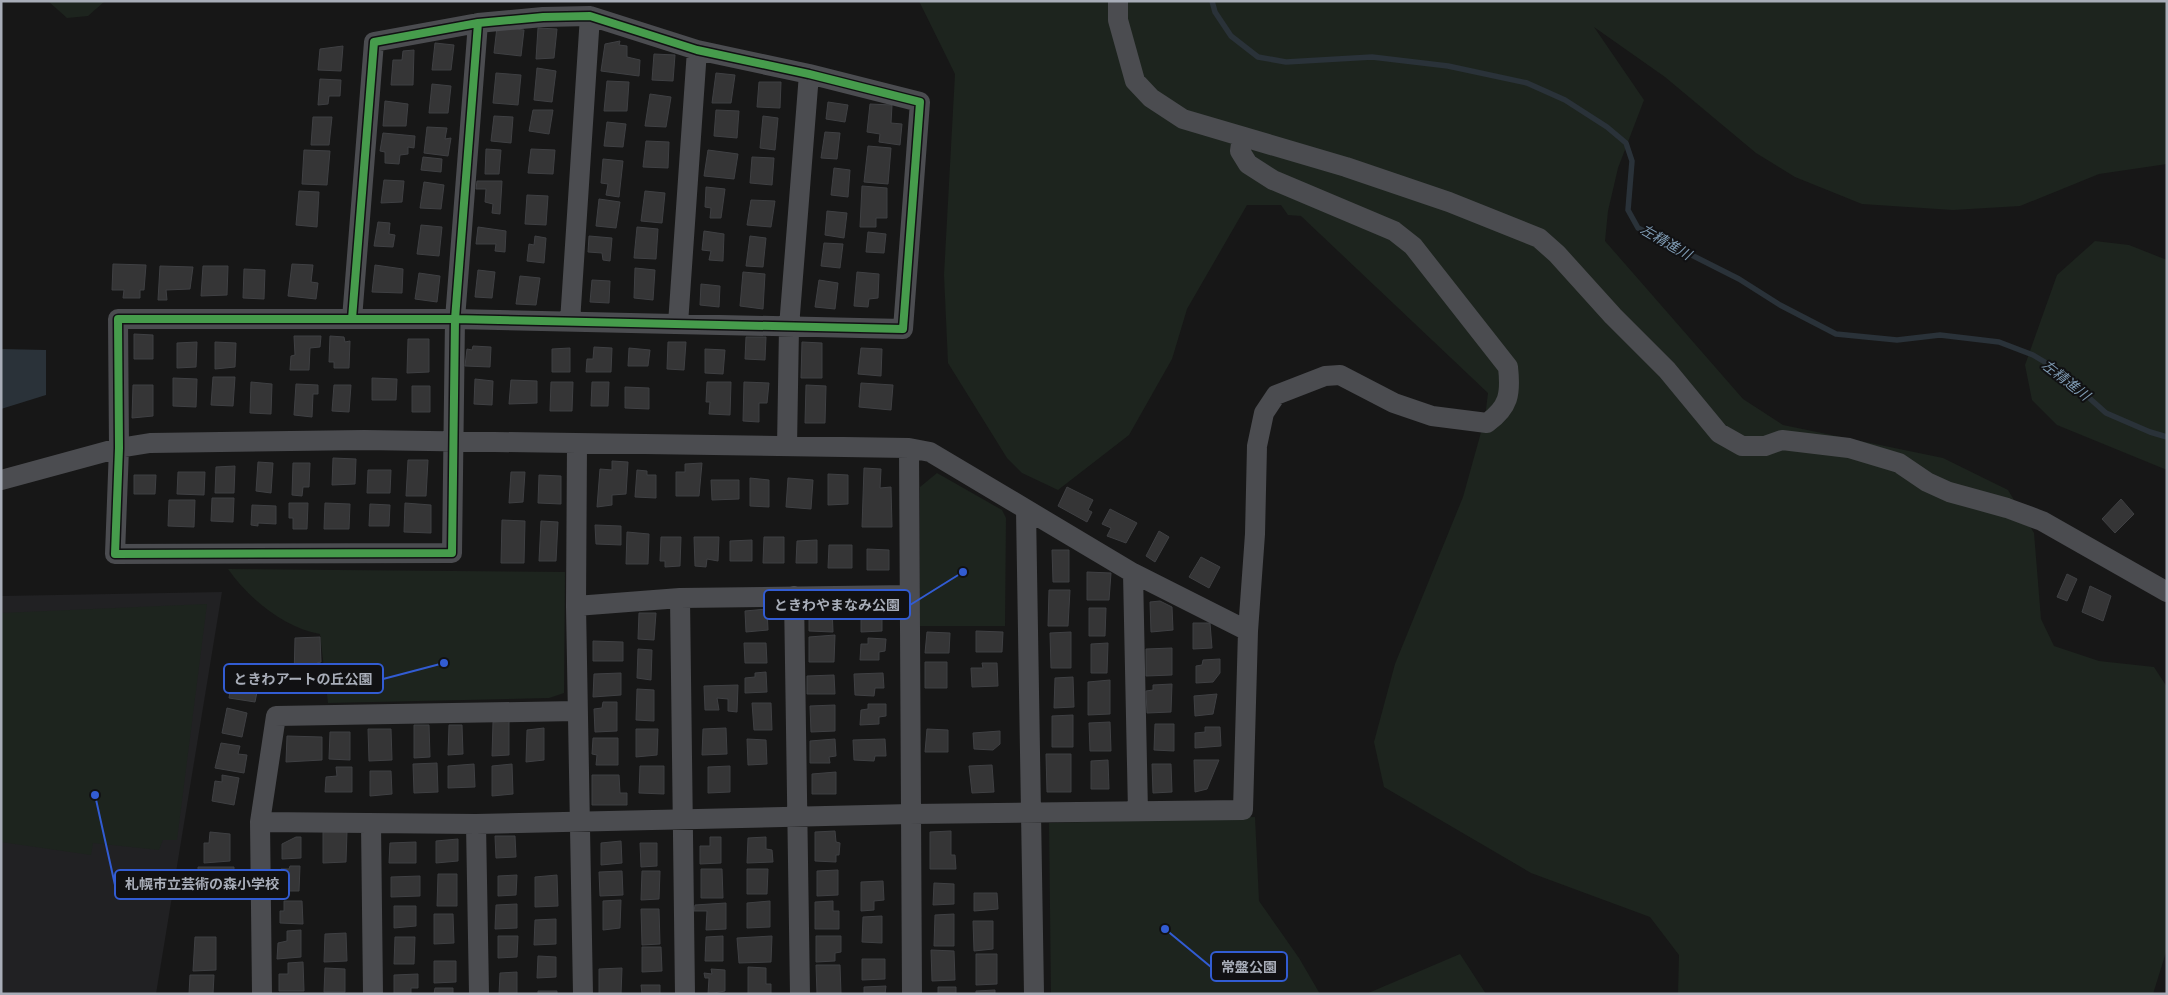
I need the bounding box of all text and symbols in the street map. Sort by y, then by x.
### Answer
water label: 左精進川 [1637,220,1696,265]
water label: 左精進川 [2038,356,2095,406]
callout: ときわやまなみ公園 [764,590,910,619]
text: ときわやまなみ公園 [774,596,900,614]
callout: ときわアートの丘公園 [224,664,383,693]
text: ときわアートの丘公園 [233,670,373,688]
callout: 札幌市立芸術の森小学校 [115,870,289,899]
text: 札幌市立芸術の森小学校 [125,875,279,893]
callout: 常盤公園 [1211,952,1287,981]
text: 常盤公園 [1221,958,1277,976]

